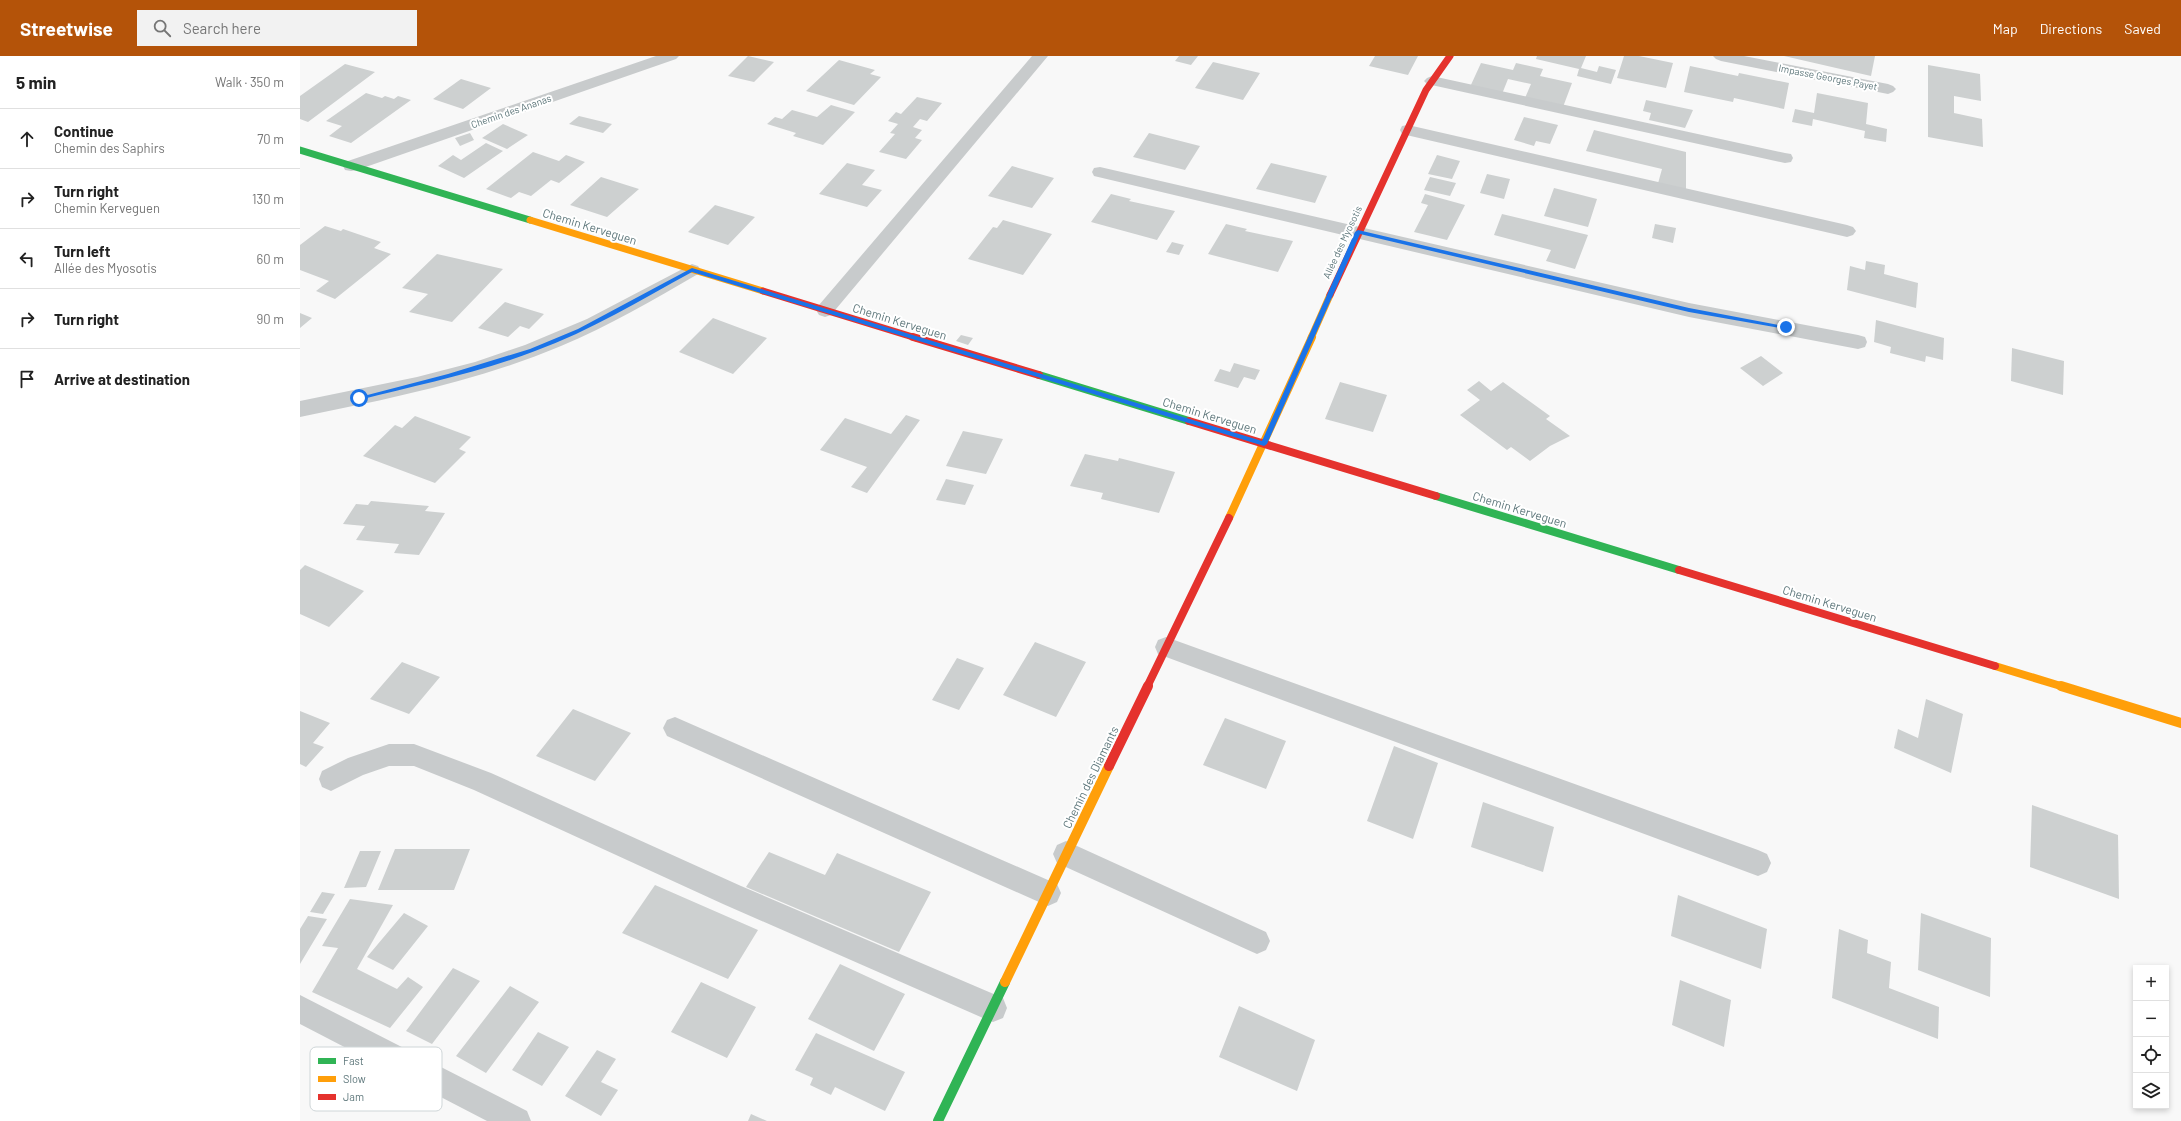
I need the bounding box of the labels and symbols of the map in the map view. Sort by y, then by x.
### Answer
street label: Impasse Georges Payet [1778,62,1879,93]
street label: Chemin des Ananas [469,92,553,130]
street label: Allée des Myosotis [1320,203,1364,280]
street label: Chemin Kerveguen [541,205,639,247]
street label: Chemin Kerveguen [851,300,949,342]
route end [1777,318,1795,336]
route start [350,389,368,407]
street label: Chemin Kerveguen [1161,394,1259,436]
street label: Chemin Kerveguen [1471,488,1569,530]
street label: Chemin Kerveguen [1781,582,1879,624]
street label: Chemin des Diamants [1059,723,1121,830]
legend [310,1047,442,1111]
text: Fast [343,1054,364,1067]
text: Slow [343,1072,366,1085]
text: Jam [343,1090,364,1103]

